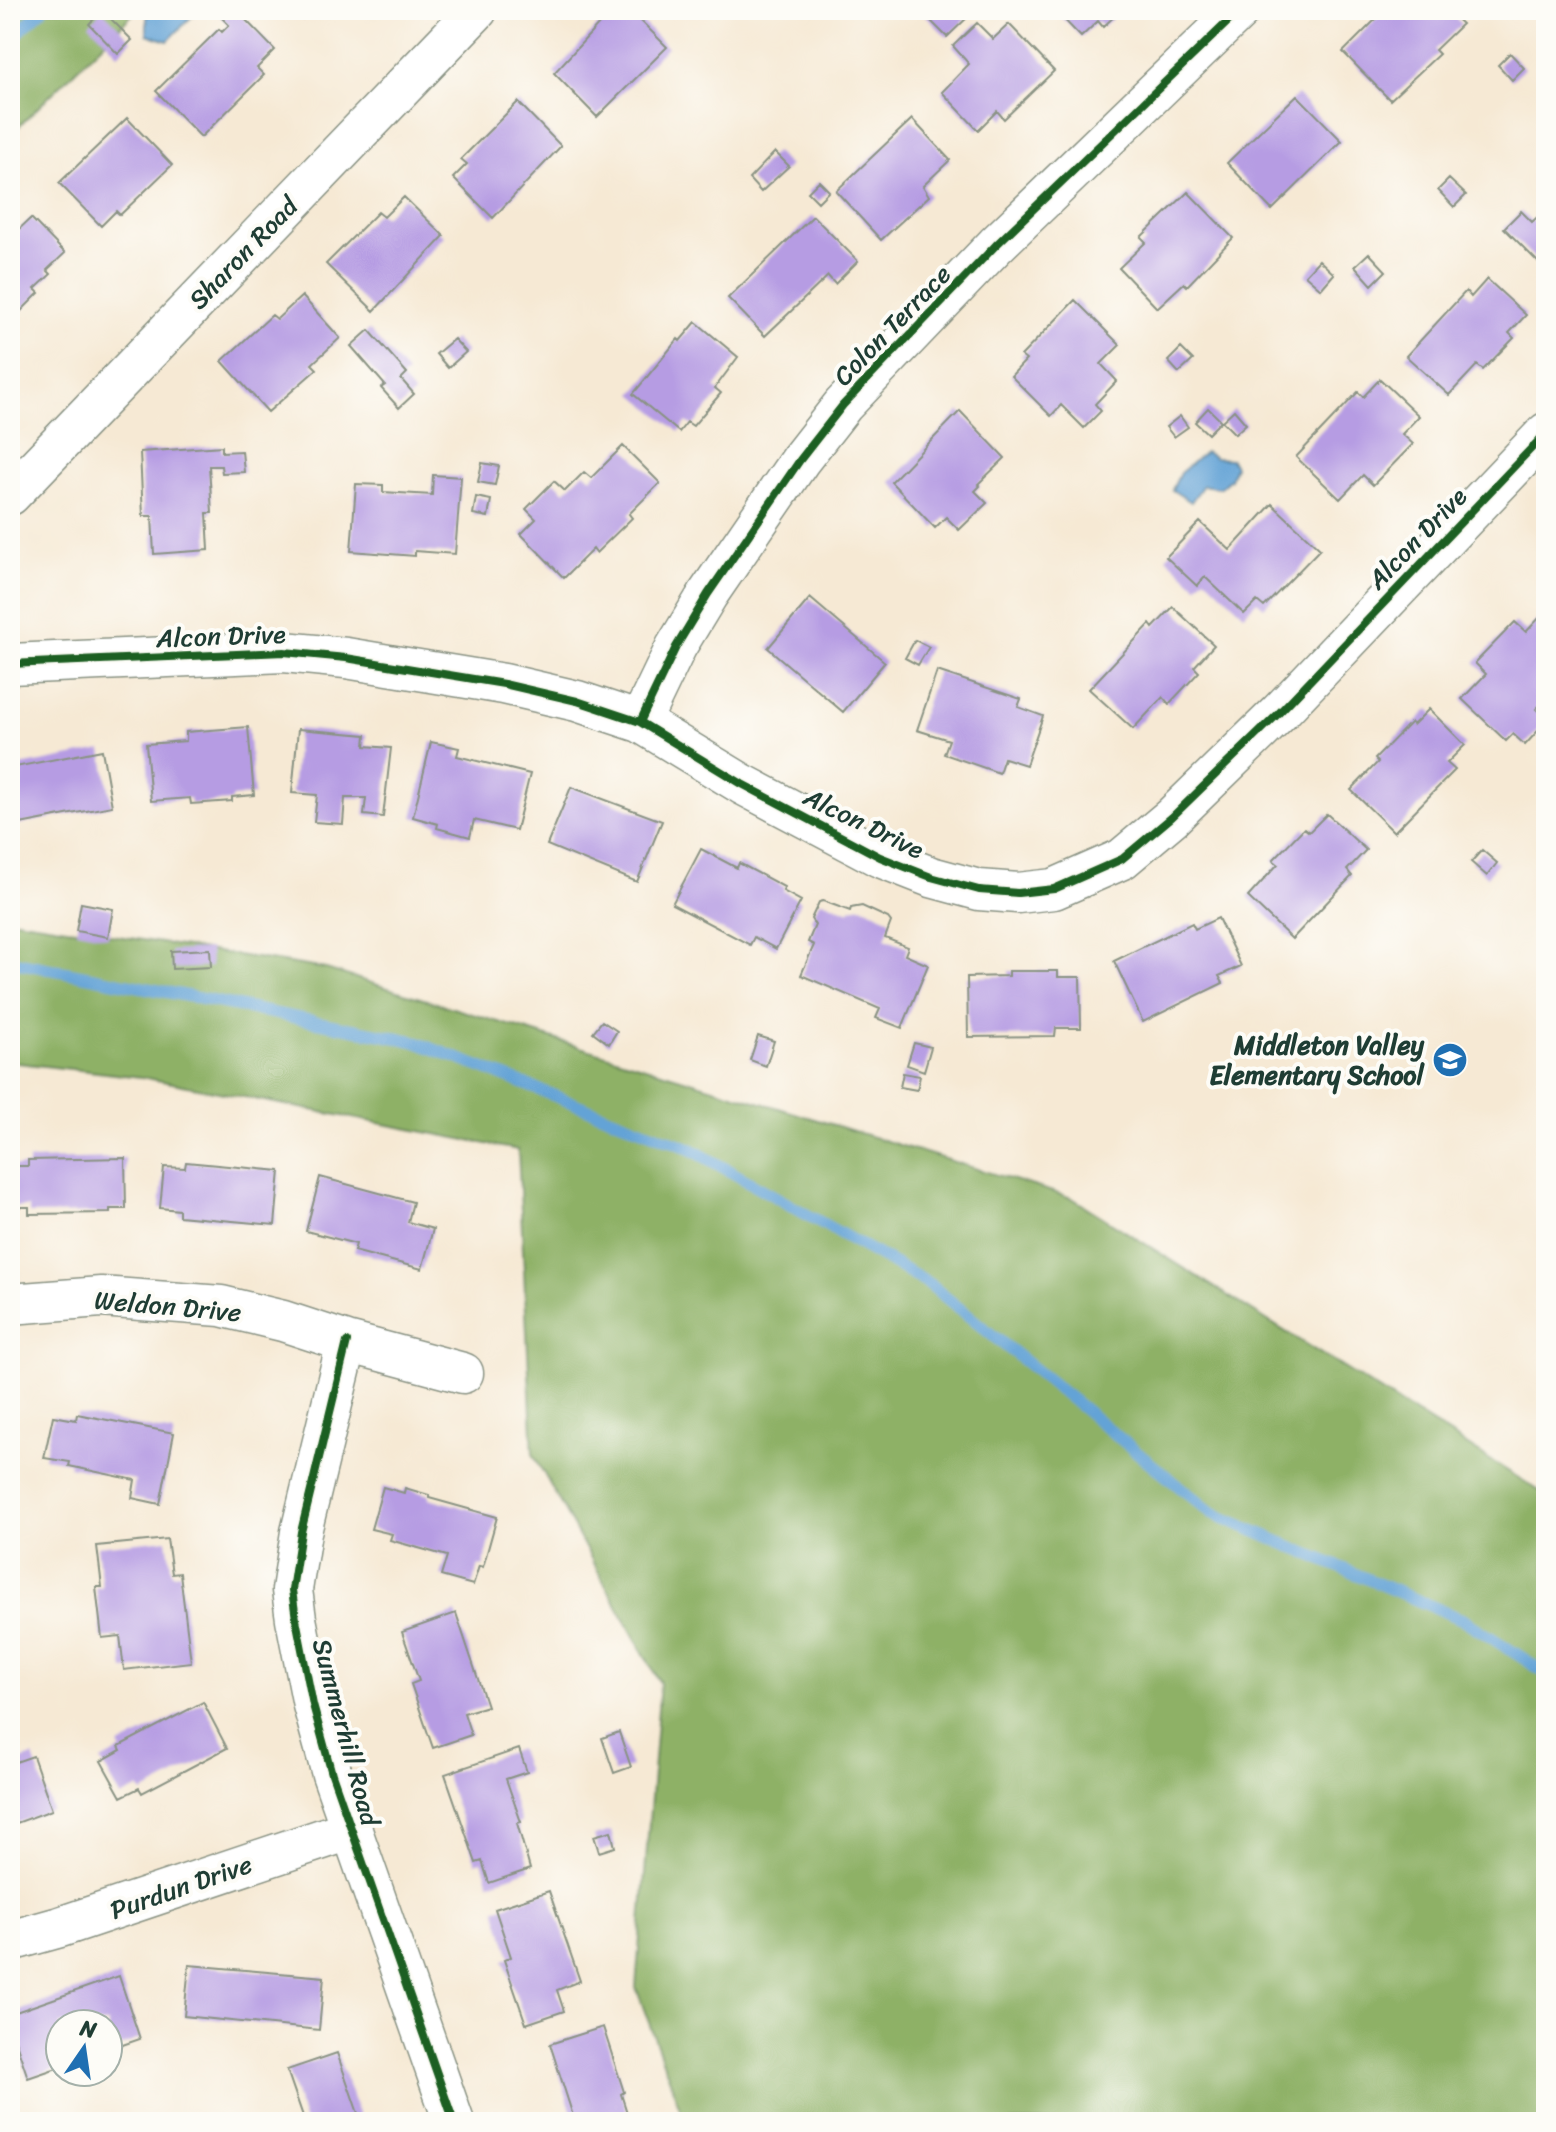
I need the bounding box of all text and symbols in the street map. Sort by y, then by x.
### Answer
street label: Sharon Road [177,184,311,320]
street label: Colon Terrace [821,253,963,397]
street label: Alcon Drive [1355,475,1479,601]
street label: Alcon Drive [154,611,287,661]
street label: Alcon Drive [795,773,933,872]
place label: Middleton Valley Elementary School [1209,1022,1426,1098]
school or university icon: Middleton Valley Elementary School [1431,1041,1469,1079]
street label: Weldon Drive [93,1277,243,1335]
street label: Summerhill Road [299,1633,394,1833]
street label: Purdun Drive [104,1841,258,1933]
north arrow [44,2008,124,2088]
text: N [76,2008,101,2050]

